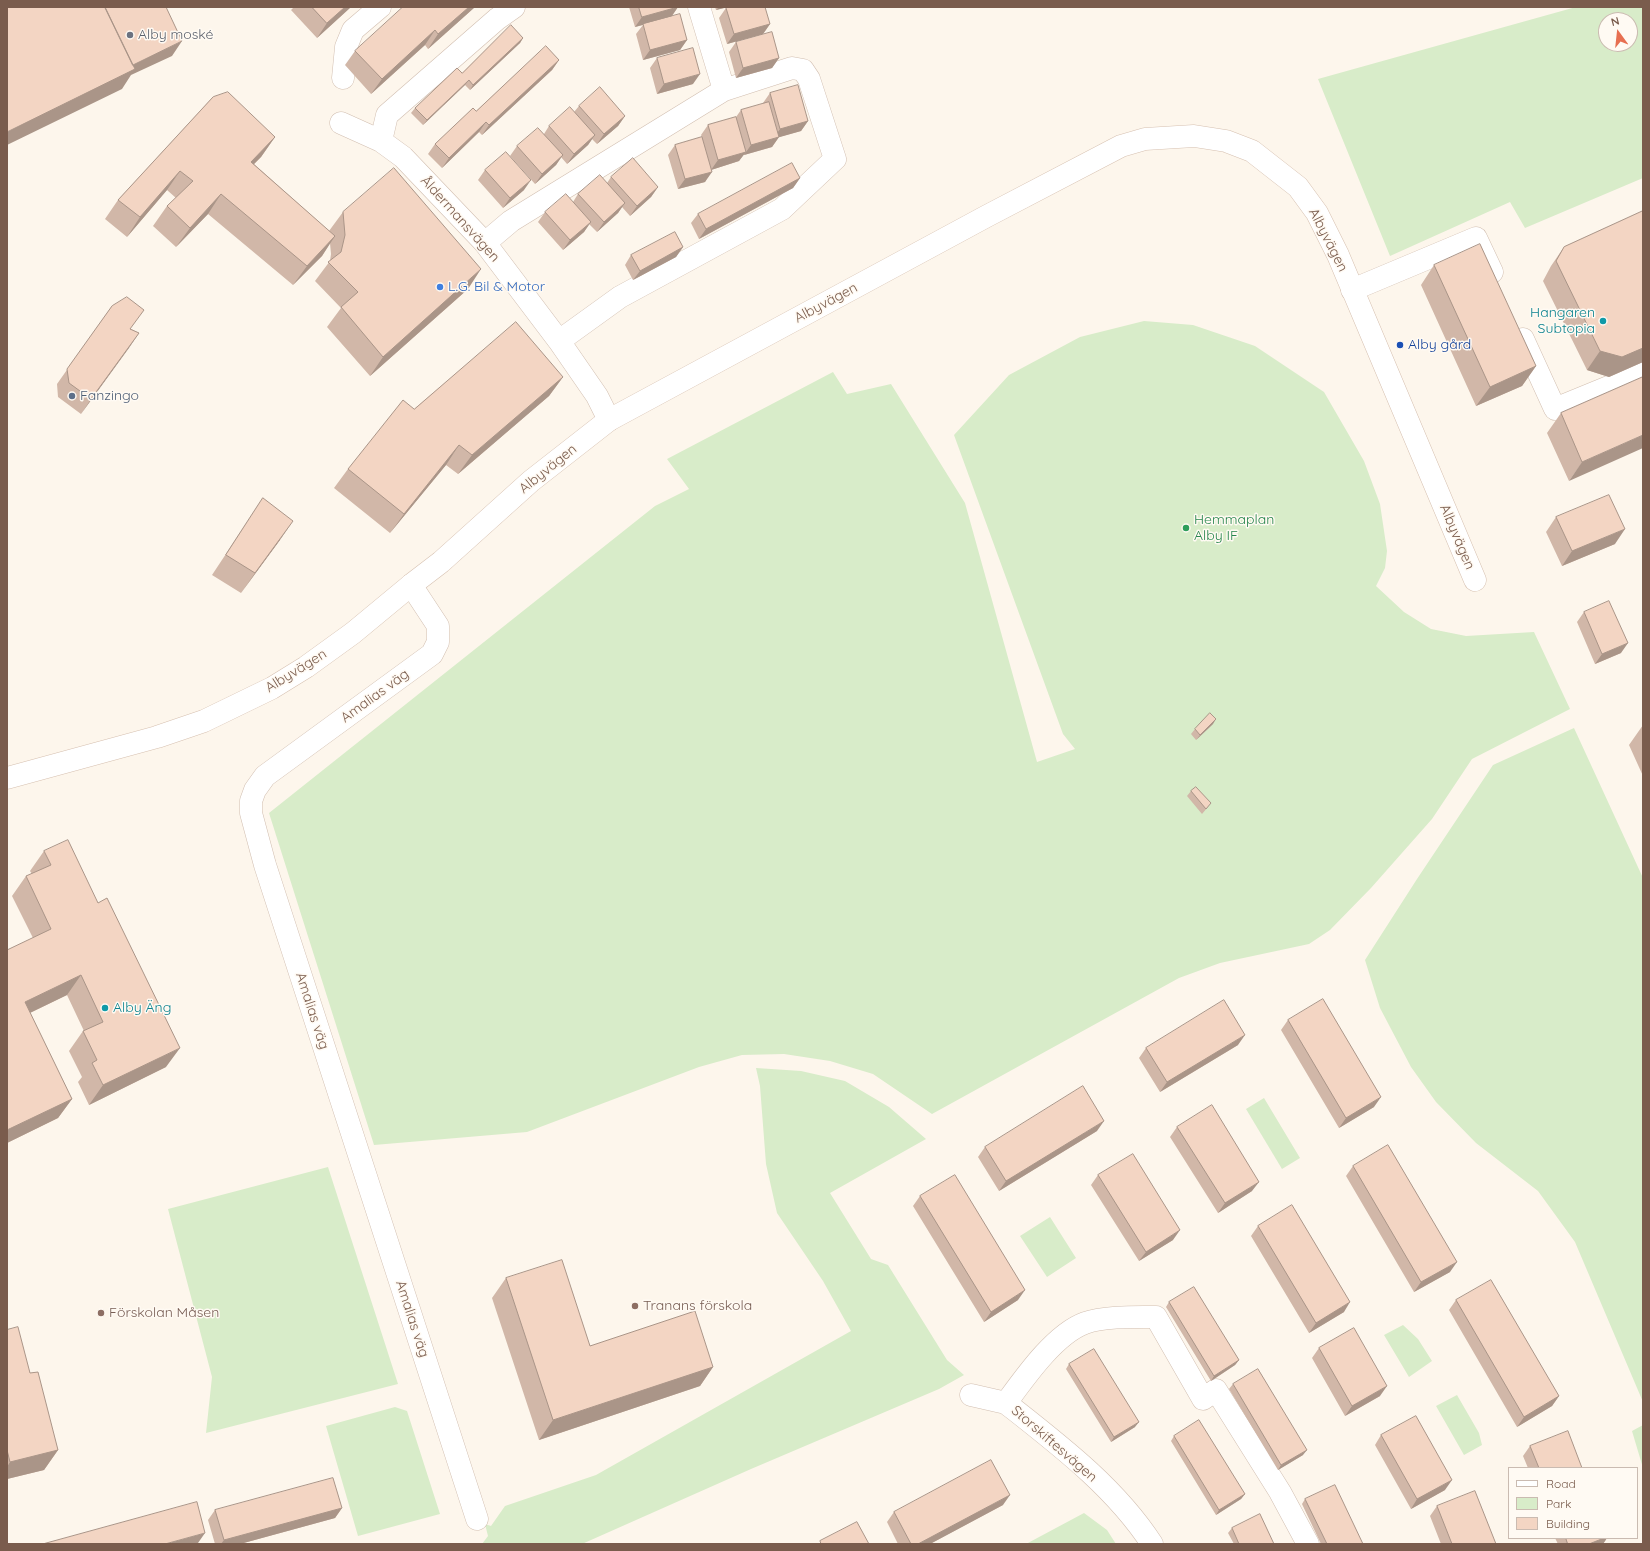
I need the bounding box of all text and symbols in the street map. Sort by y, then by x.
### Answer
north arrow [1598,12,1638,52]
text: N [1609,14,1621,29]
place label: Alby moské [138,27,213,43]
marker: Alby moské [125,30,135,40]
street label: Åldermansvägen [417,172,503,266]
street label: Albyvägen [1305,205,1351,275]
place label: L.G. Bil & Motor [448,279,545,295]
street label: Albyvägen [792,279,860,327]
marker: L.G. Bil & Motor [435,282,445,292]
place label: Hangaren Subtopia [1530,305,1595,338]
marker: Hangaren Subtopia [1598,316,1608,326]
place label: Alby gård [1408,337,1471,353]
marker: Alby gård [1395,340,1405,350]
place label: Fanzingo [80,388,139,404]
marker: Fanzingo [67,391,77,401]
street label: Albyvägen [516,441,580,497]
street label: Albyvägen [1436,502,1478,572]
place label: Hemmaplan Alby IF [1194,512,1274,544]
marker: Hemmaplan Alby IF [1181,523,1191,533]
street label: Albyvägen [262,646,330,696]
street label: Amalias väg [338,666,412,726]
street label: Amalias väg [292,970,332,1052]
place label: Alby Äng [113,1000,171,1016]
marker: Alby Äng [100,1003,110,1013]
street label: Amalias väg [392,1278,432,1360]
place label: Tranans förskola [643,1298,752,1314]
marker: Tranans förskola [630,1301,640,1311]
place label: Förskolan Måsen [109,1305,219,1321]
marker: Förskolan Måsen [96,1308,106,1318]
street label: Storskiftesvägen [1008,1402,1100,1486]
legend [1508,1467,1638,1539]
text: Road [1546,1476,1576,1491]
text: Park [1546,1496,1571,1511]
text: Building [1546,1516,1590,1531]

